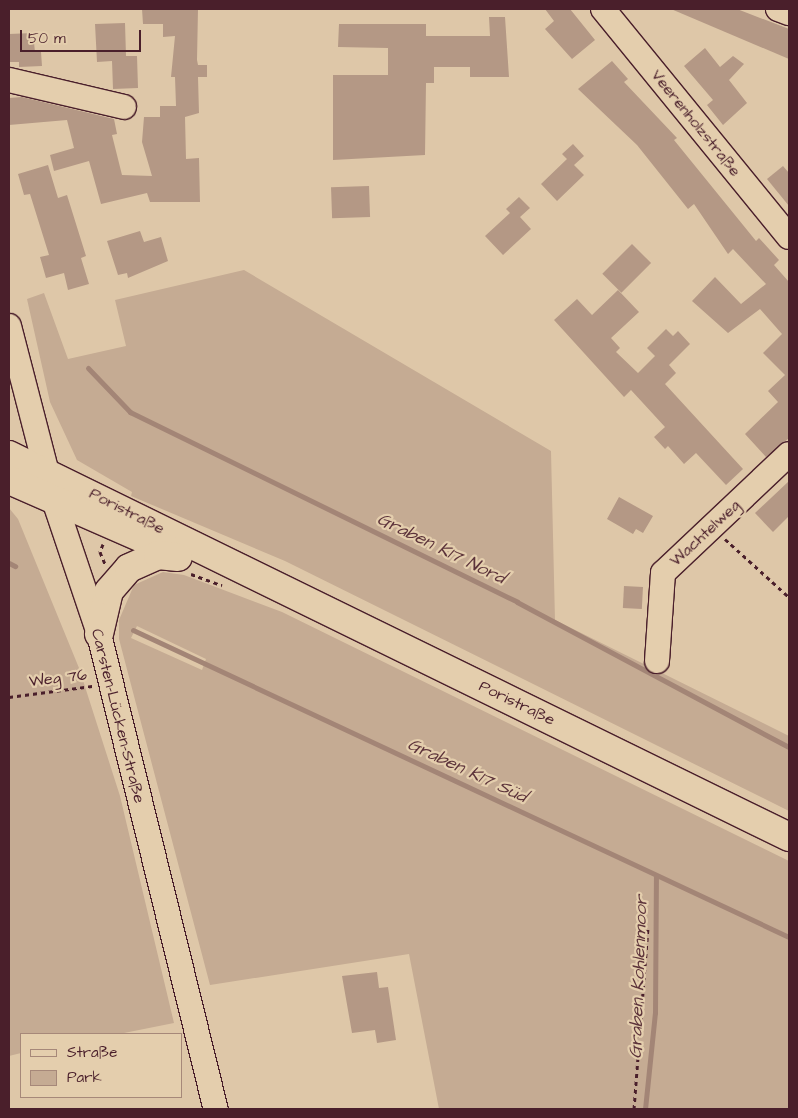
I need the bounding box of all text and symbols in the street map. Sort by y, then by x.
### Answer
scale bar [22,20,144,52]
text: 50 m [28,28,66,49]
street label: Veerenholzstraße [647,66,745,180]
street label: Poristraße [86,484,168,538]
street label: Wachtelweg [666,496,744,570]
water label: Graben K17 Nord [374,509,508,589]
street label: Carsten-Lücken-Straße [87,627,149,805]
street label: Weg 76 [28,665,88,691]
street label: Poristraße [476,676,558,730]
water label: Graben K17 Süd [404,734,530,808]
water label: Graben Kohlenmoor [625,895,653,1059]
legend [20,1033,182,1098]
text: Straße [67,1042,117,1063]
text: Park [67,1067,102,1088]

